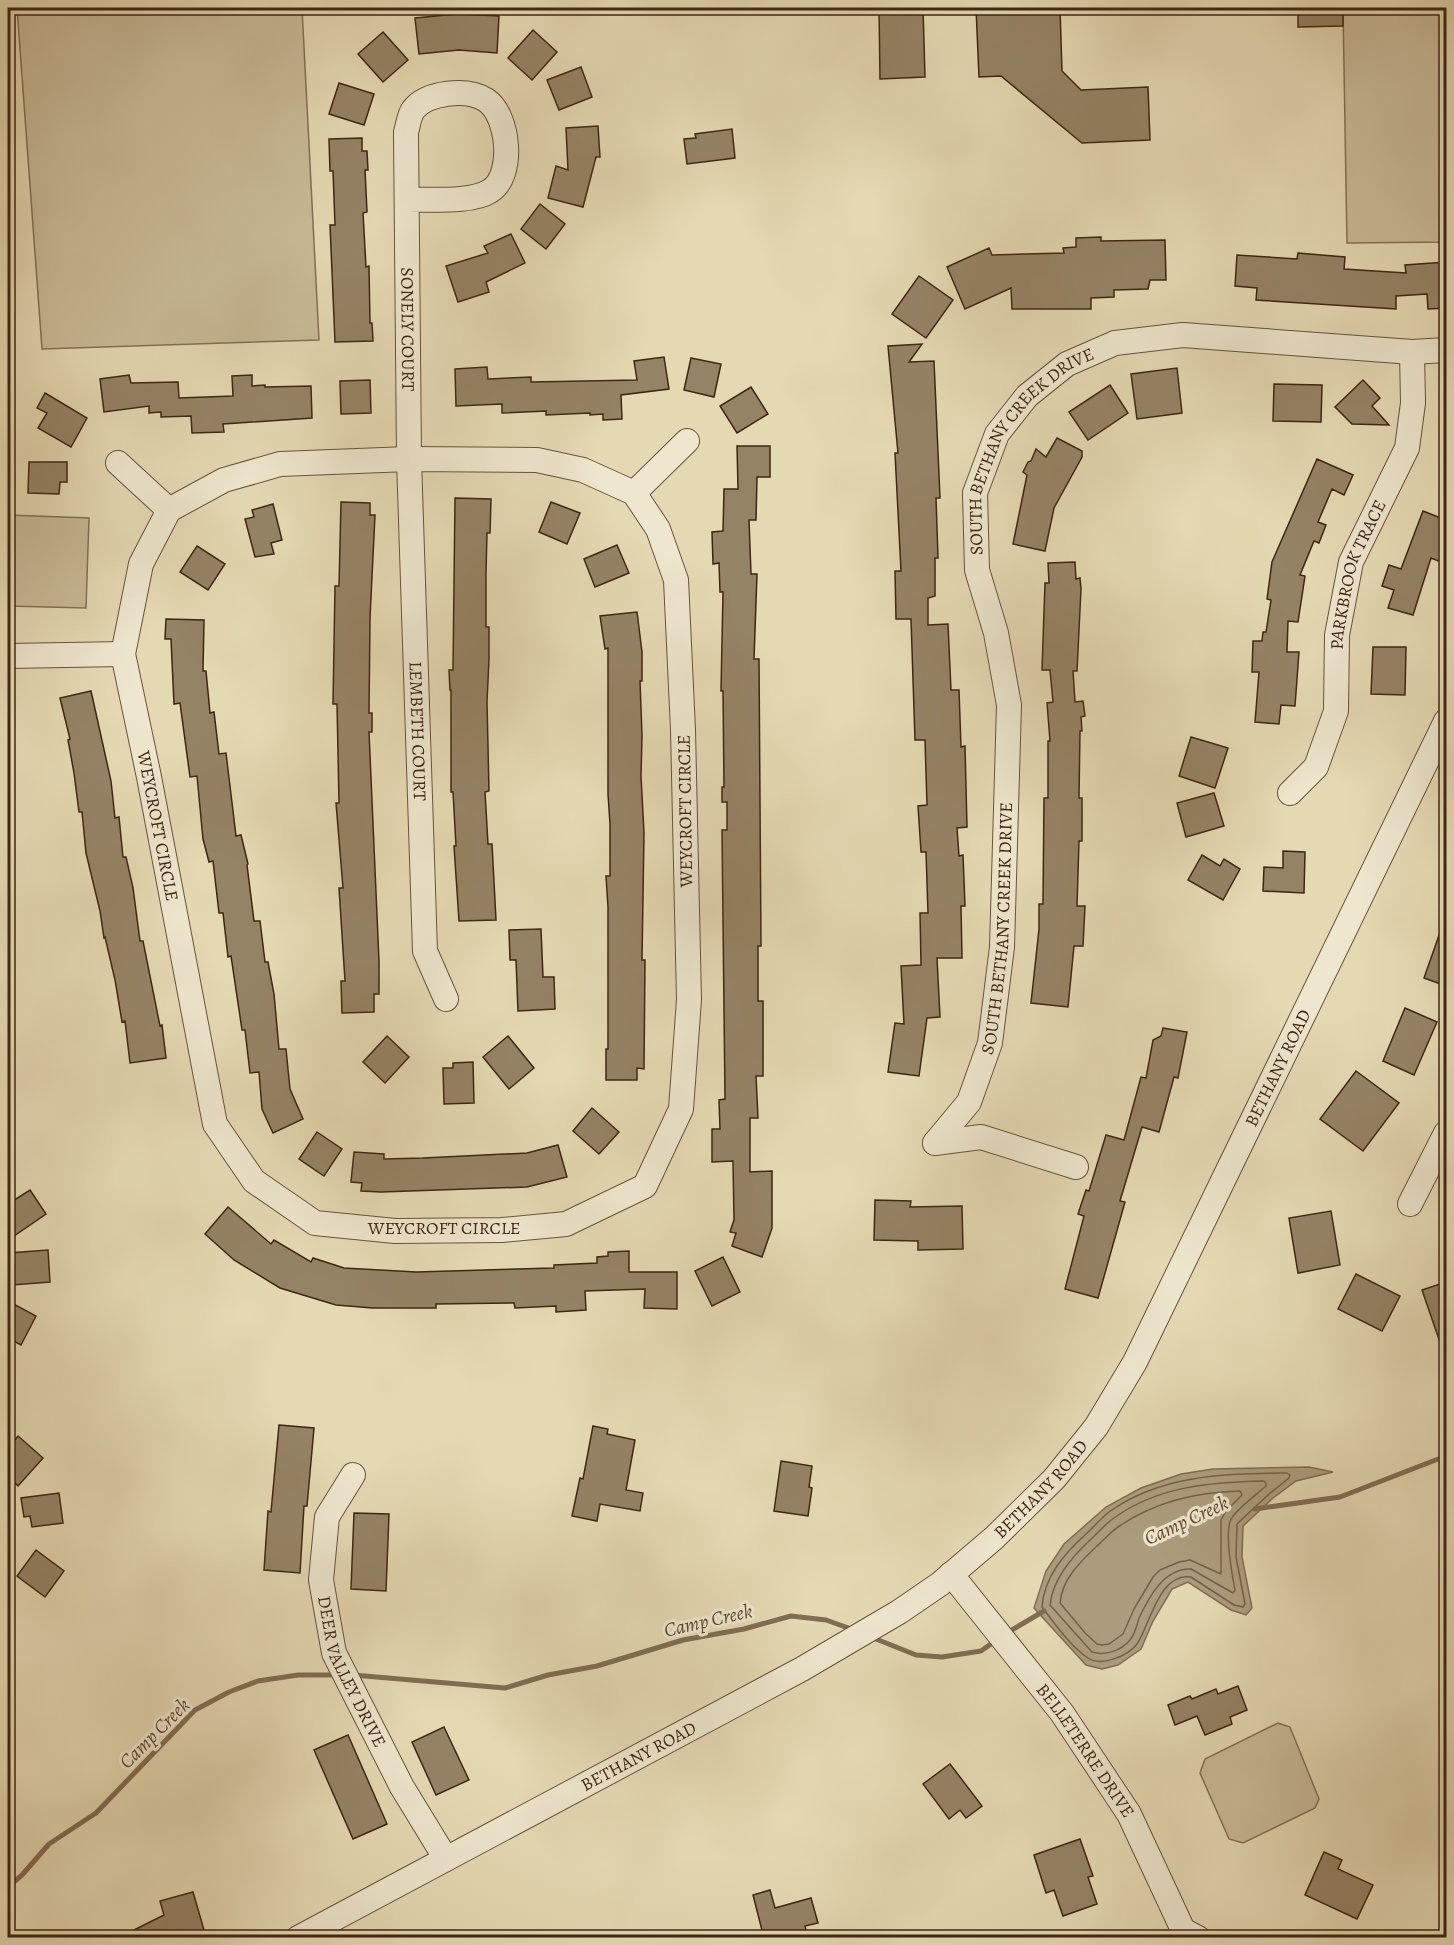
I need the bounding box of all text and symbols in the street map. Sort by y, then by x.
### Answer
street label: SONELY COURT [395,267,420,391]
street label: SOUTH BETHANY CREEK DRIVE [963,342,1098,555]
street label: PARKBROOK TRACE [1324,496,1392,650]
street label: LEMBETH COURT [404,661,432,801]
street label: WEYCROFT CIRCLE [672,734,698,889]
street label: WEYCROFT CIRCLE [131,748,184,903]
street label: SOUTH BETHANY CREEK DRIVE [975,802,1018,1058]
street label: BETHANY ROAD [1239,1005,1316,1131]
street label: WEYCROFT CIRCLE [367,1216,520,1240]
street label: BETHANY ROAD [988,1435,1093,1544]
water label: Camp Creek [1140,1489,1233,1552]
street label: DEER VALLEY DRIVE [312,1594,392,1751]
water label: Camp Creek [661,1597,755,1644]
street label: BELLETERRE DRIVE [1031,1678,1140,1822]
water label: Camp Creek [113,1692,196,1775]
street label: BETHANY ROAD [577,1716,700,1797]

